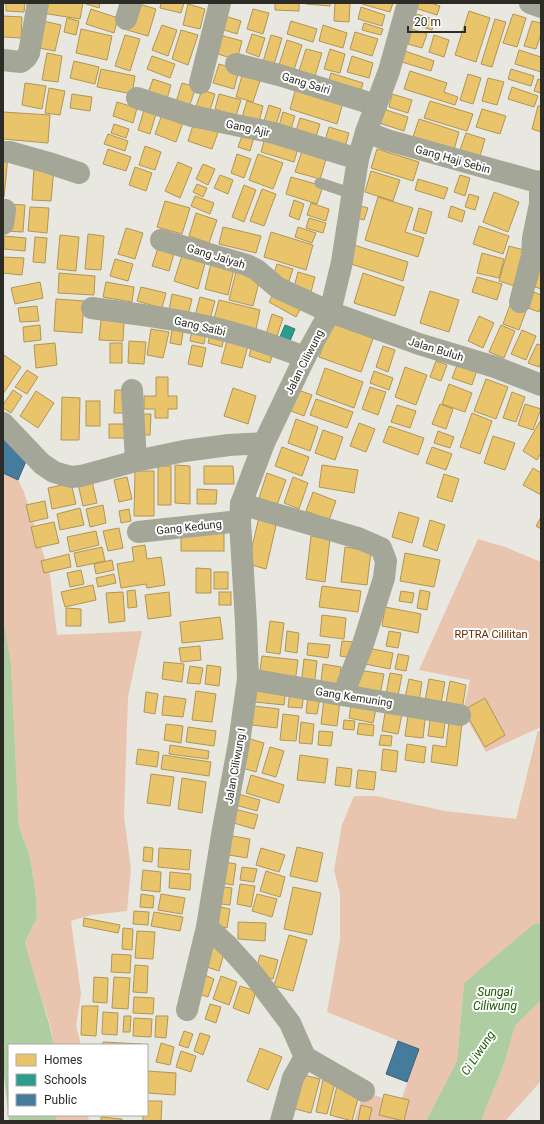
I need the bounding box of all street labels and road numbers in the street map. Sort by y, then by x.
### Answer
street label: Gang Sairi [280,70,332,97]
street label: Gang Ajir [225,117,271,140]
street label: Gang Haji Sebin [414,143,492,176]
street label: Gang Jaiyah [185,241,247,272]
street label: Gang Saibi [173,314,227,339]
street label: Jalan Ciliwung [282,328,326,397]
street label: Jalan Buluh [407,335,465,364]
street label: Gang Kedung [156,518,222,537]
street label: Gang Kemuning [315,685,393,710]
street label: Jalan Ciliwung I [222,727,249,805]

